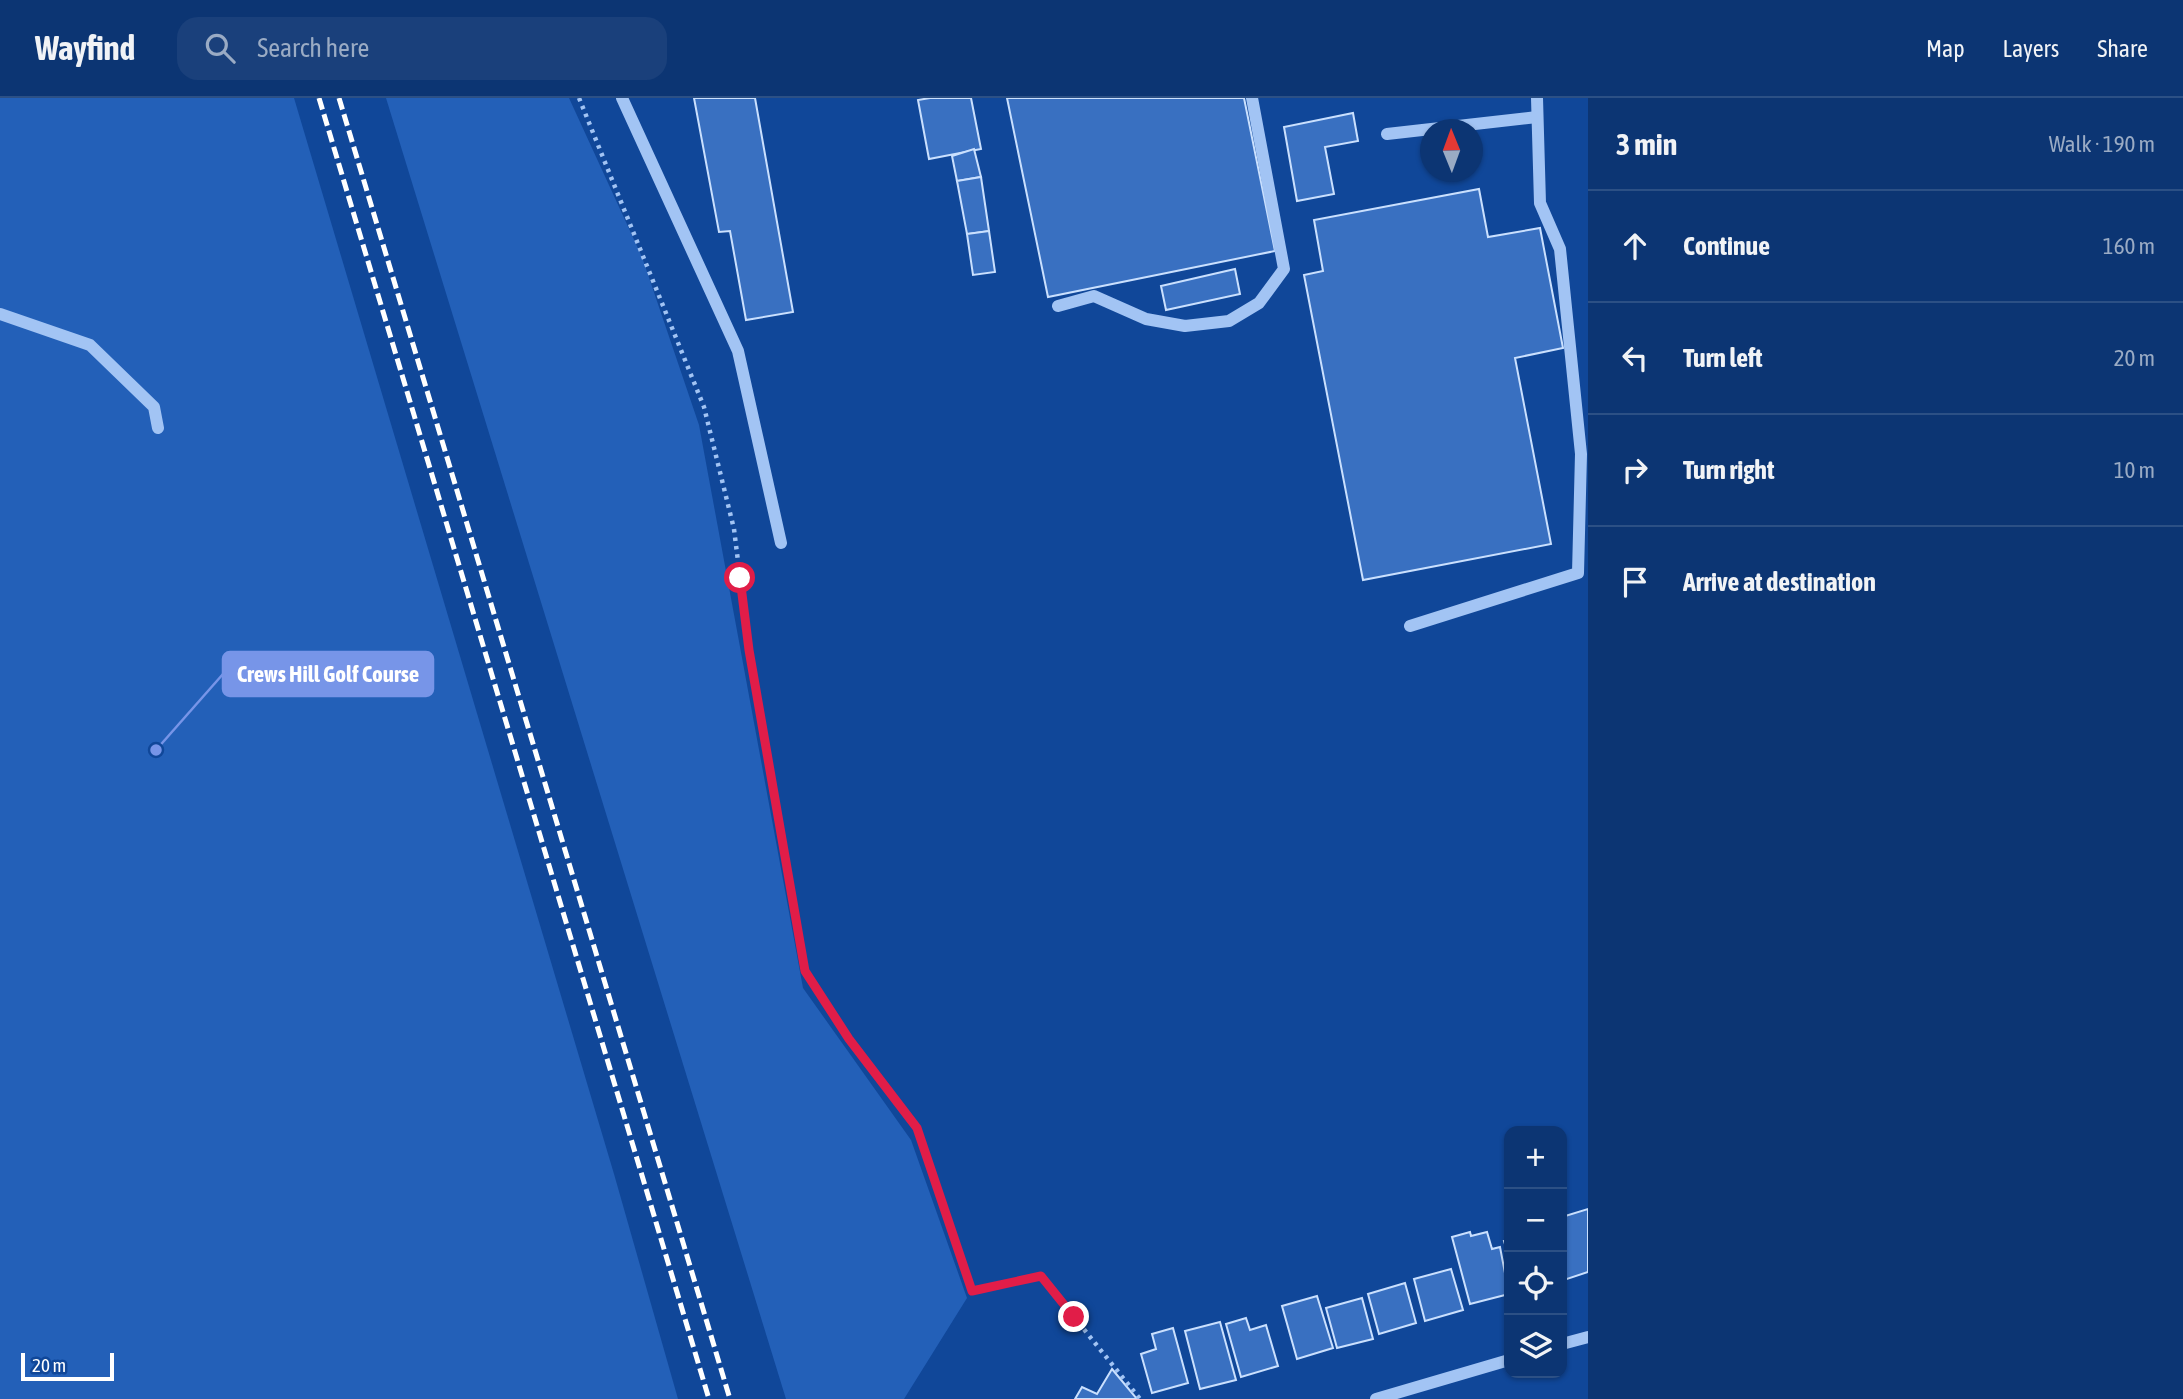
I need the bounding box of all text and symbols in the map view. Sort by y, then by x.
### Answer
search box [177,17,667,80]
text: Wayfind [35,29,135,67]
icon: search [201,29,239,67]
text: Search here [257,33,369,63]
text: Map [1926,35,1965,62]
text: Layers [2003,35,2059,62]
text: Share [2097,35,2148,62]
north arrow [1420,119,1483,182]
text: 3 min [1616,127,1677,161]
text: Walk · 190 m [2049,131,2155,157]
icon: ahead [1616,227,1654,265]
text: Continue [1683,231,1770,261]
text: 160 m [2103,233,2155,259]
icon: left [1616,339,1654,377]
text: Turn left [1683,343,1763,373]
text: 20 m [2114,345,2155,371]
icon: right [1616,451,1654,489]
text: Turn right [1683,455,1774,485]
text: 10 m [2114,457,2155,483]
route start [724,562,755,593]
icon: arrive [1616,563,1654,601]
text: Arrive at destination [1683,567,1876,597]
callout: Crews Hill Golf Course [223,652,433,696]
text: Crews Hill Golf Course [237,661,419,687]
map controls [1504,1126,1567,1378]
button: + [1504,1126,1567,1189]
button: − [1504,1189,1567,1252]
button: locate [1504,1252,1567,1315]
route end [1058,1301,1089,1332]
button: layers [1504,1315,1567,1378]
scale bar [21,1350,114,1382]
text: 20 m [32,1354,66,1376]

